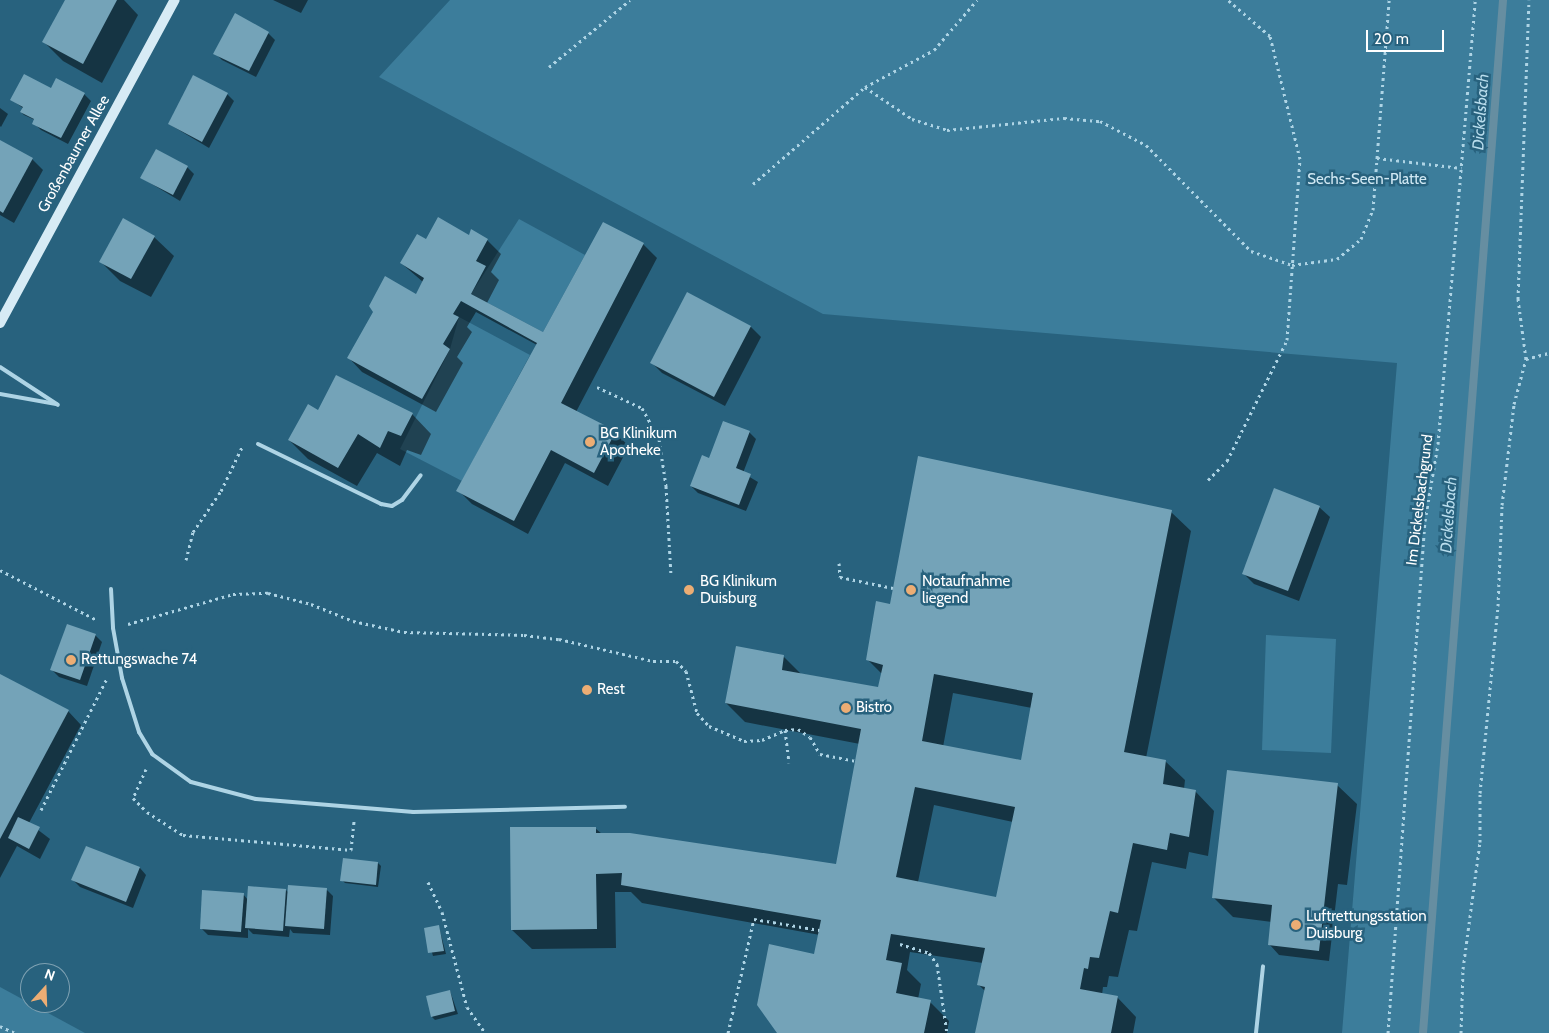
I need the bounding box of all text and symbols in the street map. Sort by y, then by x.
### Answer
scale bar [1369,20,1446,52]
text: 20 m [1374,30,1409,48]
water label: Dickelsbach [1469,73,1493,151]
street label: Großenbaumer Allee [34,92,114,216]
park label: Sechs-Seen-Platte [1307,171,1427,189]
place label: BG Klinikum Apotheke [600,424,677,459]
street label: Im Dickelsbachgrund [1403,433,1437,567]
marker: BG Klinikum Apotheke [584,436,596,448]
water label: Dickelsbach [1437,476,1461,554]
place label: BG Klinikum Duisburg [700,572,777,607]
place label: Notaufnahme liegend [922,572,1010,607]
marker: BG Klinikum Duisburg [682,583,696,597]
marker: Notaufnahme liegend [904,583,918,597]
place label: Rettungswache 74 [81,651,197,669]
marker: Rettungswache 74 [65,654,77,666]
place label: Rest [597,681,625,699]
marker: Rest [581,684,593,696]
place label: Bistro [856,699,892,717]
marker: Bistro [840,702,852,714]
place label: Luftrettungsstation Duisburg [1306,907,1427,942]
marker: Luftrettungsstation Duisburg [1290,919,1302,931]
north arrow [20,963,70,1013]
text: N [42,965,58,985]

